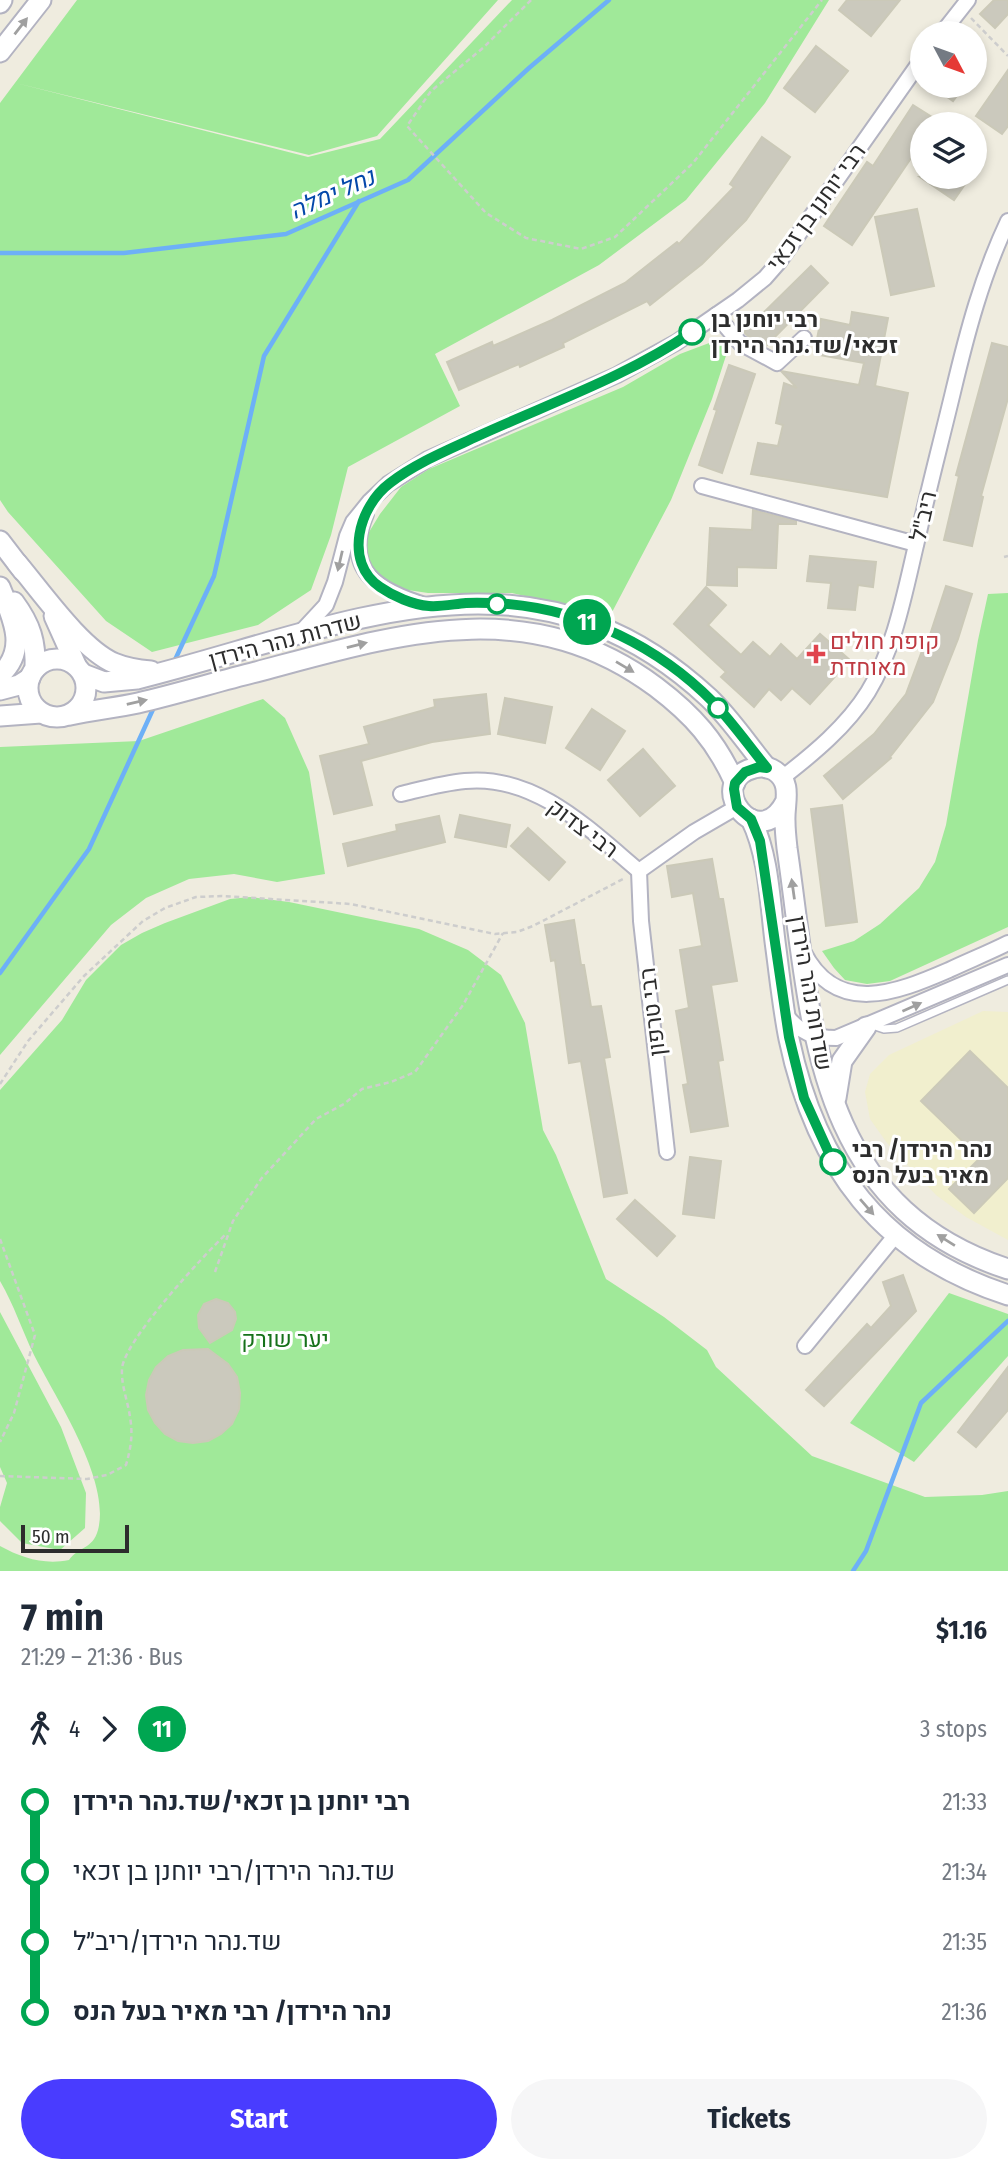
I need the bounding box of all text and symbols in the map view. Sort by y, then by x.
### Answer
one-way arrow [13,17,27,35]
north arrow [910,21,987,98]
map controls [910,21,987,189]
button: layers [910,112,987,189]
street label: רבי יוחנן בן זכאי [761,138,871,276]
water label: נחל ימלה [285,162,381,225]
place label: רבי יוחנן בן זכאי/שד.נהר הירדן [711,305,898,359]
marker: רבי יוחנן בן זכאי/שד.נהר הירדן [679,319,705,345]
street label: ריב"ל [904,488,942,544]
one-way arrow [334,550,345,572]
unlabelled marker [487,594,507,614]
line badge: 11 [556,599,618,645]
street label: שדרות נהר הירדן [206,606,364,674]
text: 11 [577,608,597,636]
place label: קופת חולים מאוחדת [830,627,939,681]
one-way arrow [346,639,368,650]
marker: קופת חולים מאוחדת [808,646,824,662]
one-way arrow [616,661,635,673]
one-way arrow [126,697,148,708]
unlabelled marker [708,698,728,718]
street label: רבי צדוק [542,792,624,864]
one-way arrow [788,878,799,900]
street label: שדרות נהר הירדן [784,913,838,1073]
street label: רבי טרפון [633,966,671,1058]
one-way arrow [902,1001,922,1013]
place label: נהר הירדן/ רבי מאיר בעל הנס [852,1135,993,1189]
marker: נהר הירדן/ רבי מאיר בעל הנס [820,1149,846,1175]
one-way arrow [859,1198,874,1215]
one-way arrow [937,1234,956,1247]
park label: יער שורק [241,1325,329,1353]
scale bar [21,1522,130,1554]
text: 50 m [32,1525,70,1548]
text: 7 min [21,1594,104,1640]
text: $1.16 [936,1615,987,1646]
text: 21:29 – 21:36 · Bus [21,1643,183,1671]
icon: walk [21,1710,59,1748]
icon: forward [90,1710,128,1748]
text: 4 [69,1715,80,1743]
text: 11 [152,1715,172,1743]
text: 3 stops [920,1715,987,1743]
text: רבי יוחנן בן זכאי/שד.נהר הירדן [73,1786,411,1817]
text: 21:33 [943,1788,987,1816]
text: שד.נהר הירדן/רבי יוחנן בן זכאי [73,1856,395,1887]
text: 21:34 [942,1858,987,1886]
text: שד.נהר הירדן/ריב״ל [73,1926,282,1957]
text: 21:35 [942,1928,987,1956]
text: נהר הירדן/ רבי מאיר בעל הנס [73,1996,392,2027]
text: 21:36 [942,1998,987,2026]
button: Start [21,2079,497,2159]
button: Tickets [511,2079,987,2159]

